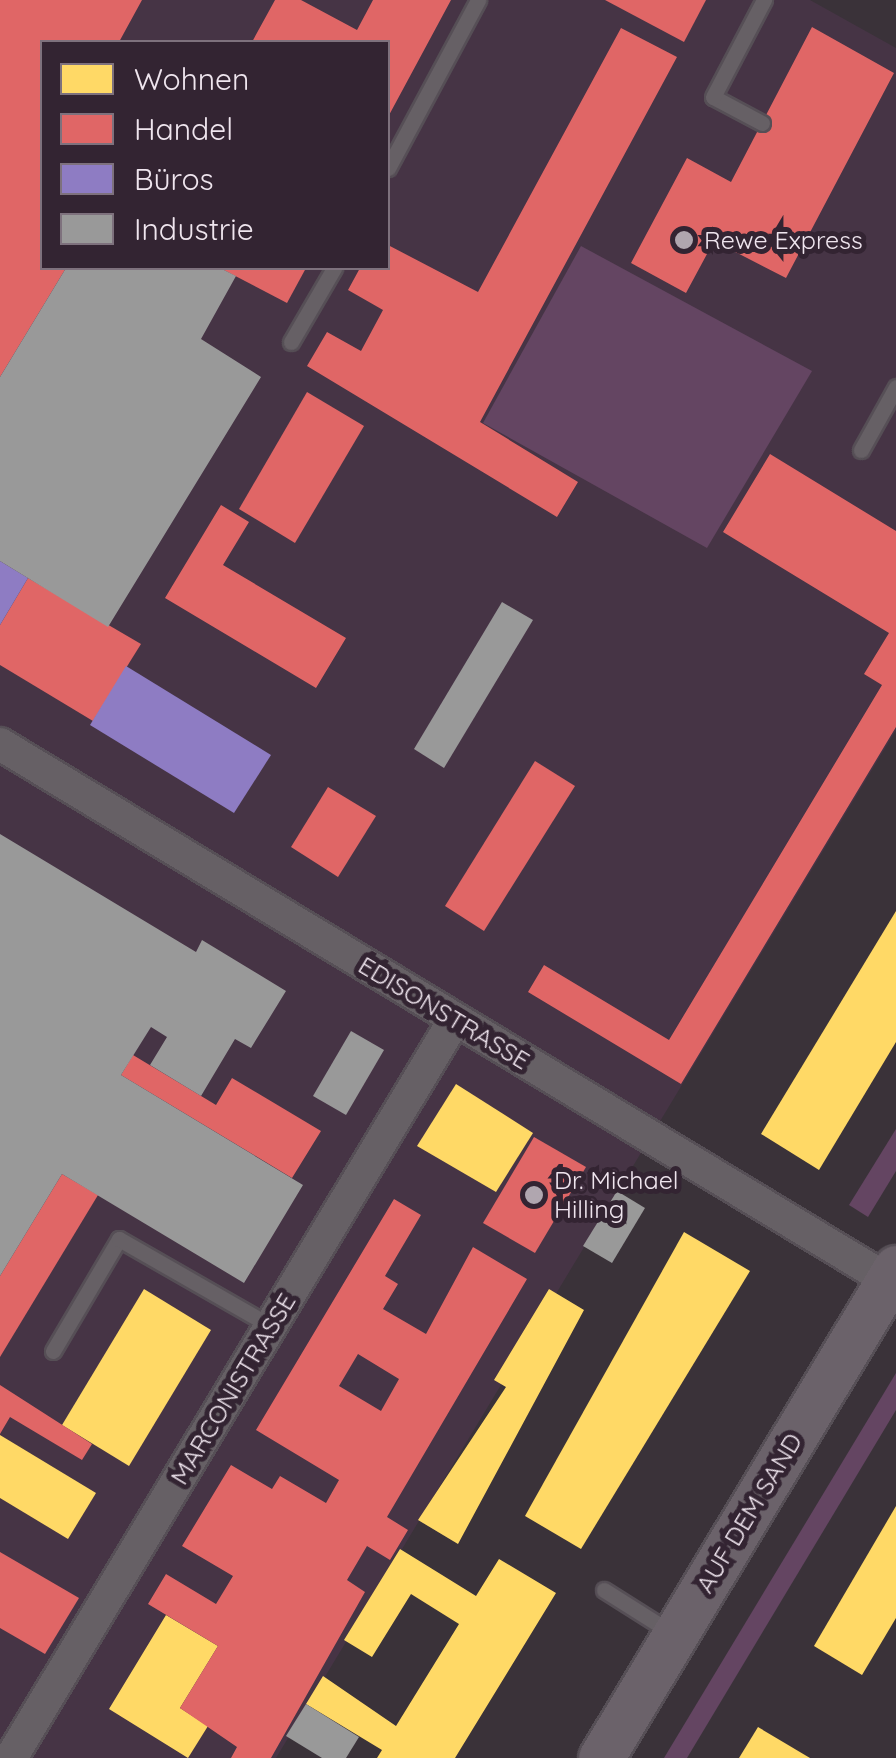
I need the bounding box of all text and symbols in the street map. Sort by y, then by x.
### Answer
legend [40,40,390,270]
text: Wohnen [134,60,249,98]
text: Handel [134,110,233,148]
text: Büros [134,160,214,198]
text: Industrie [134,210,254,248]
place label: Rewe Express [704,225,863,255]
marker: Rewe Express [673,229,695,251]
street label: EDISONSTRASSE [353,950,535,1076]
place label: Dr. Michael Hilling [554,1166,679,1225]
marker: Dr. Michael Hilling [523,1184,545,1206]
street label: MARCONISTRASSE [164,1288,302,1490]
street label: AUF DEM SAND [690,1428,808,1598]

